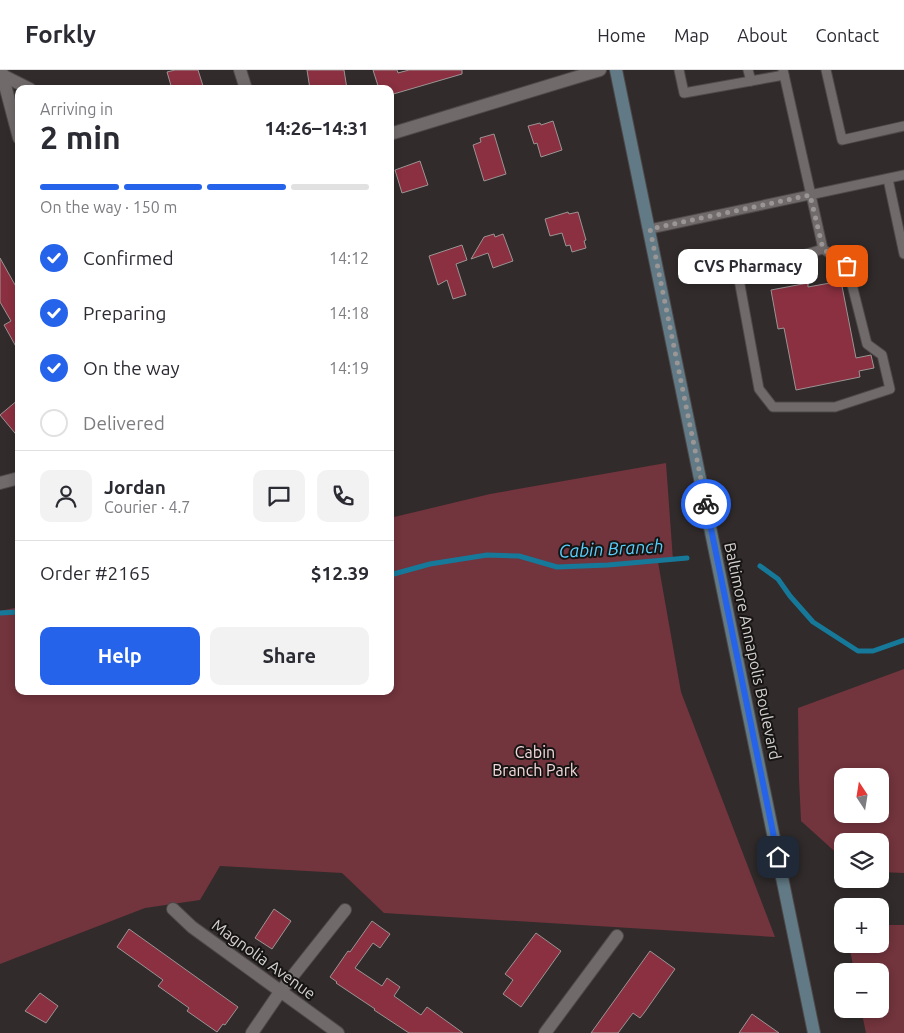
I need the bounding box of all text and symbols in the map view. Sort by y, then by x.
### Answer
text: Forkly [25,21,96,48]
text: Home [597,25,646,45]
text: Map [674,25,709,45]
text: About [737,25,787,45]
text: Contact [815,25,879,45]
text: Arriving in [40,100,113,118]
text: 14:26–14:31 [264,117,369,139]
text: 2 min [40,119,121,155]
text: On the way · 150 m [40,198,177,216]
icon: check [40,244,68,272]
pin [826,245,868,287]
text: Confirmed [83,247,174,269]
callout: CVS Pharmacy [677,248,817,284]
text: 14:12 [329,249,369,267]
icon: bag [833,252,861,280]
text: CVS Pharmacy [694,257,802,275]
icon: check [40,299,68,327]
text: Preparing [83,302,167,324]
text: 14:18 [329,304,369,322]
icon: check [40,354,68,382]
text: On the way [83,357,180,379]
text: 14:19 [329,359,369,377]
text: Delivered [83,412,165,434]
button: person [40,470,92,522]
button: chat [253,470,305,522]
button: phone [317,470,369,522]
text: Jordan [104,476,166,498]
courier [681,479,731,529]
icon: bike [692,490,720,518]
text: Courier · 4.7 [104,498,190,516]
water label: Cabin Branch [558,535,664,561]
street label: Baltimore Annapolis Boulevard [721,541,785,761]
text: Order #2165 [40,562,150,584]
text: $12.39 [311,562,369,584]
button: Help [40,627,200,685]
button: Share [210,627,369,685]
park label: Cabin Branch Park [492,743,578,779]
north arrow [834,768,889,822]
map controls [834,768,889,1018]
button: layers [834,833,889,888]
pin [757,836,799,878]
icon: home [764,843,792,871]
button: + [834,898,889,953]
street label: Magnolia Avenue [209,915,319,1003]
button: − [834,963,889,1018]

